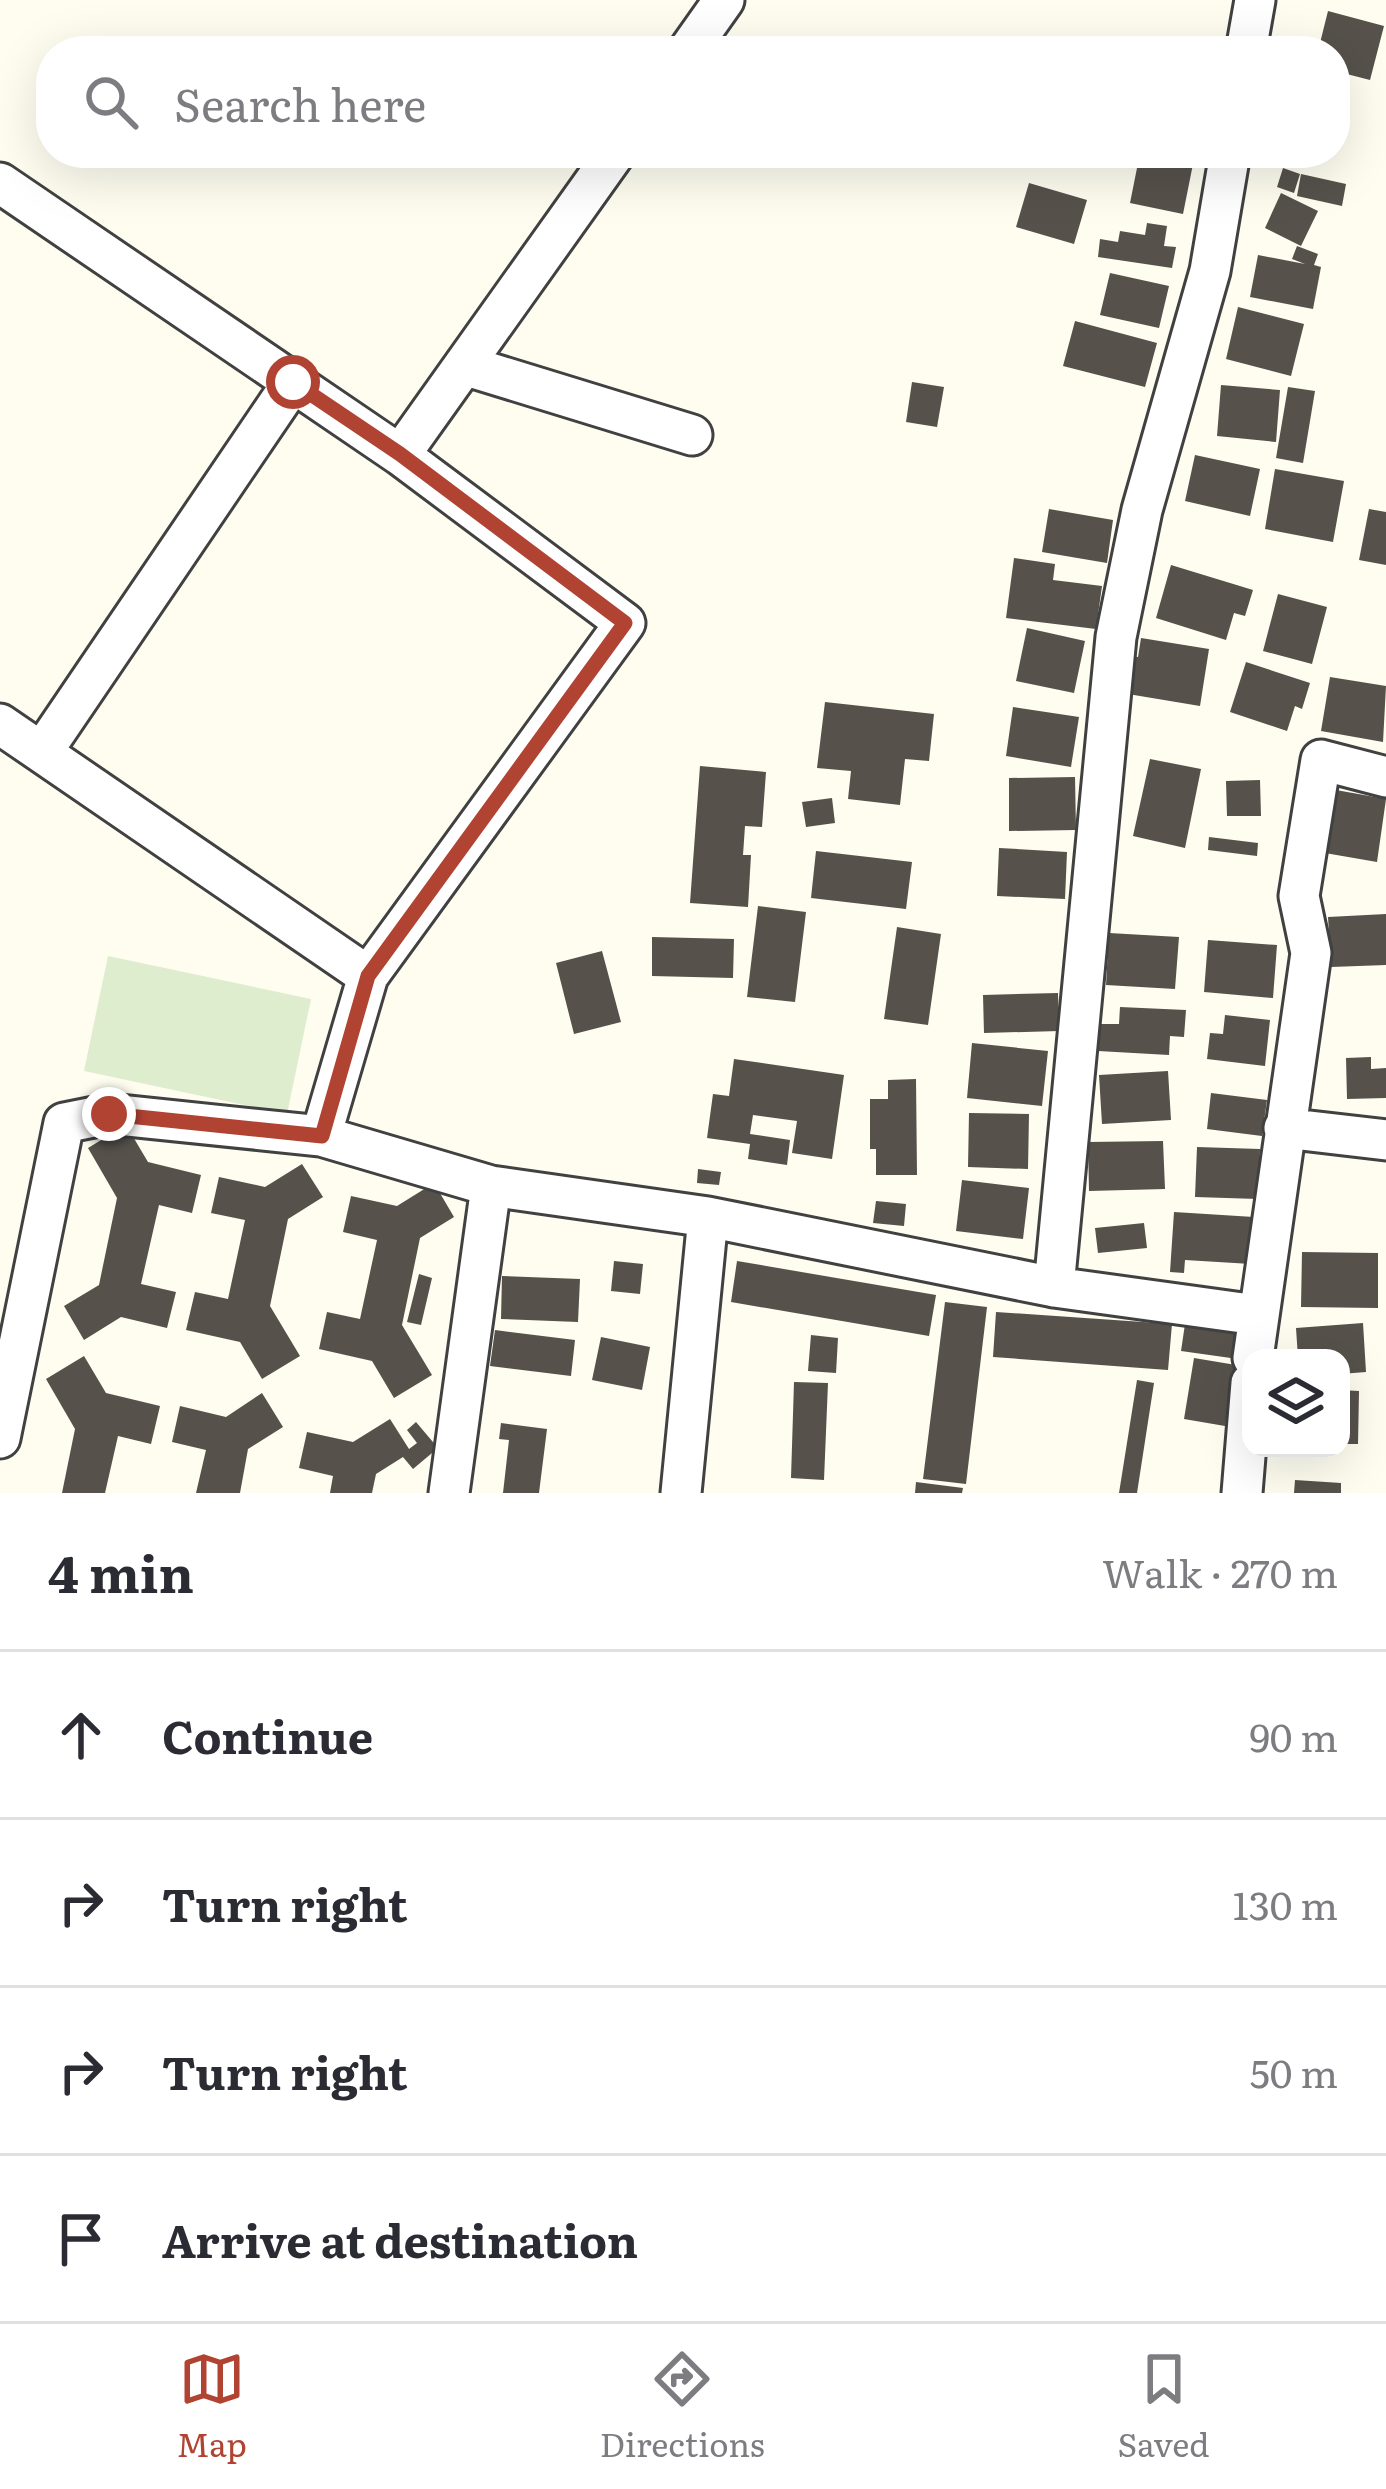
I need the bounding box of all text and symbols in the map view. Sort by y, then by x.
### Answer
search box [36,36,1350,168]
icon: search [78,69,144,135]
text: Search here [174,69,426,136]
route start [266,355,320,409]
route end [82,1087,136,1141]
map controls [1242,1349,1350,1457]
button: layers [1242,1349,1350,1457]
text: 4 min [48,1533,194,1609]
text: Walk · 270 m [1102,1542,1338,1600]
text: Continue [162,1701,373,1768]
icon: ahead [48,1702,114,1768]
text: 90 m [1249,1706,1338,1764]
text: Turn right [162,1869,408,1936]
icon: right [48,1870,114,1936]
text: 130 m [1233,1874,1338,1932]
text: Turn right [162,2037,408,2104]
icon: right [48,2038,114,2104]
text: 50 m [1250,2042,1338,2100]
text: Arrive at destination [162,2205,638,2272]
icon: arrive [48,2206,114,2272]
tab: Map [176,2346,247,2467]
tab: Directions [600,2346,765,2467]
tab: Saved [1118,2346,1210,2467]

